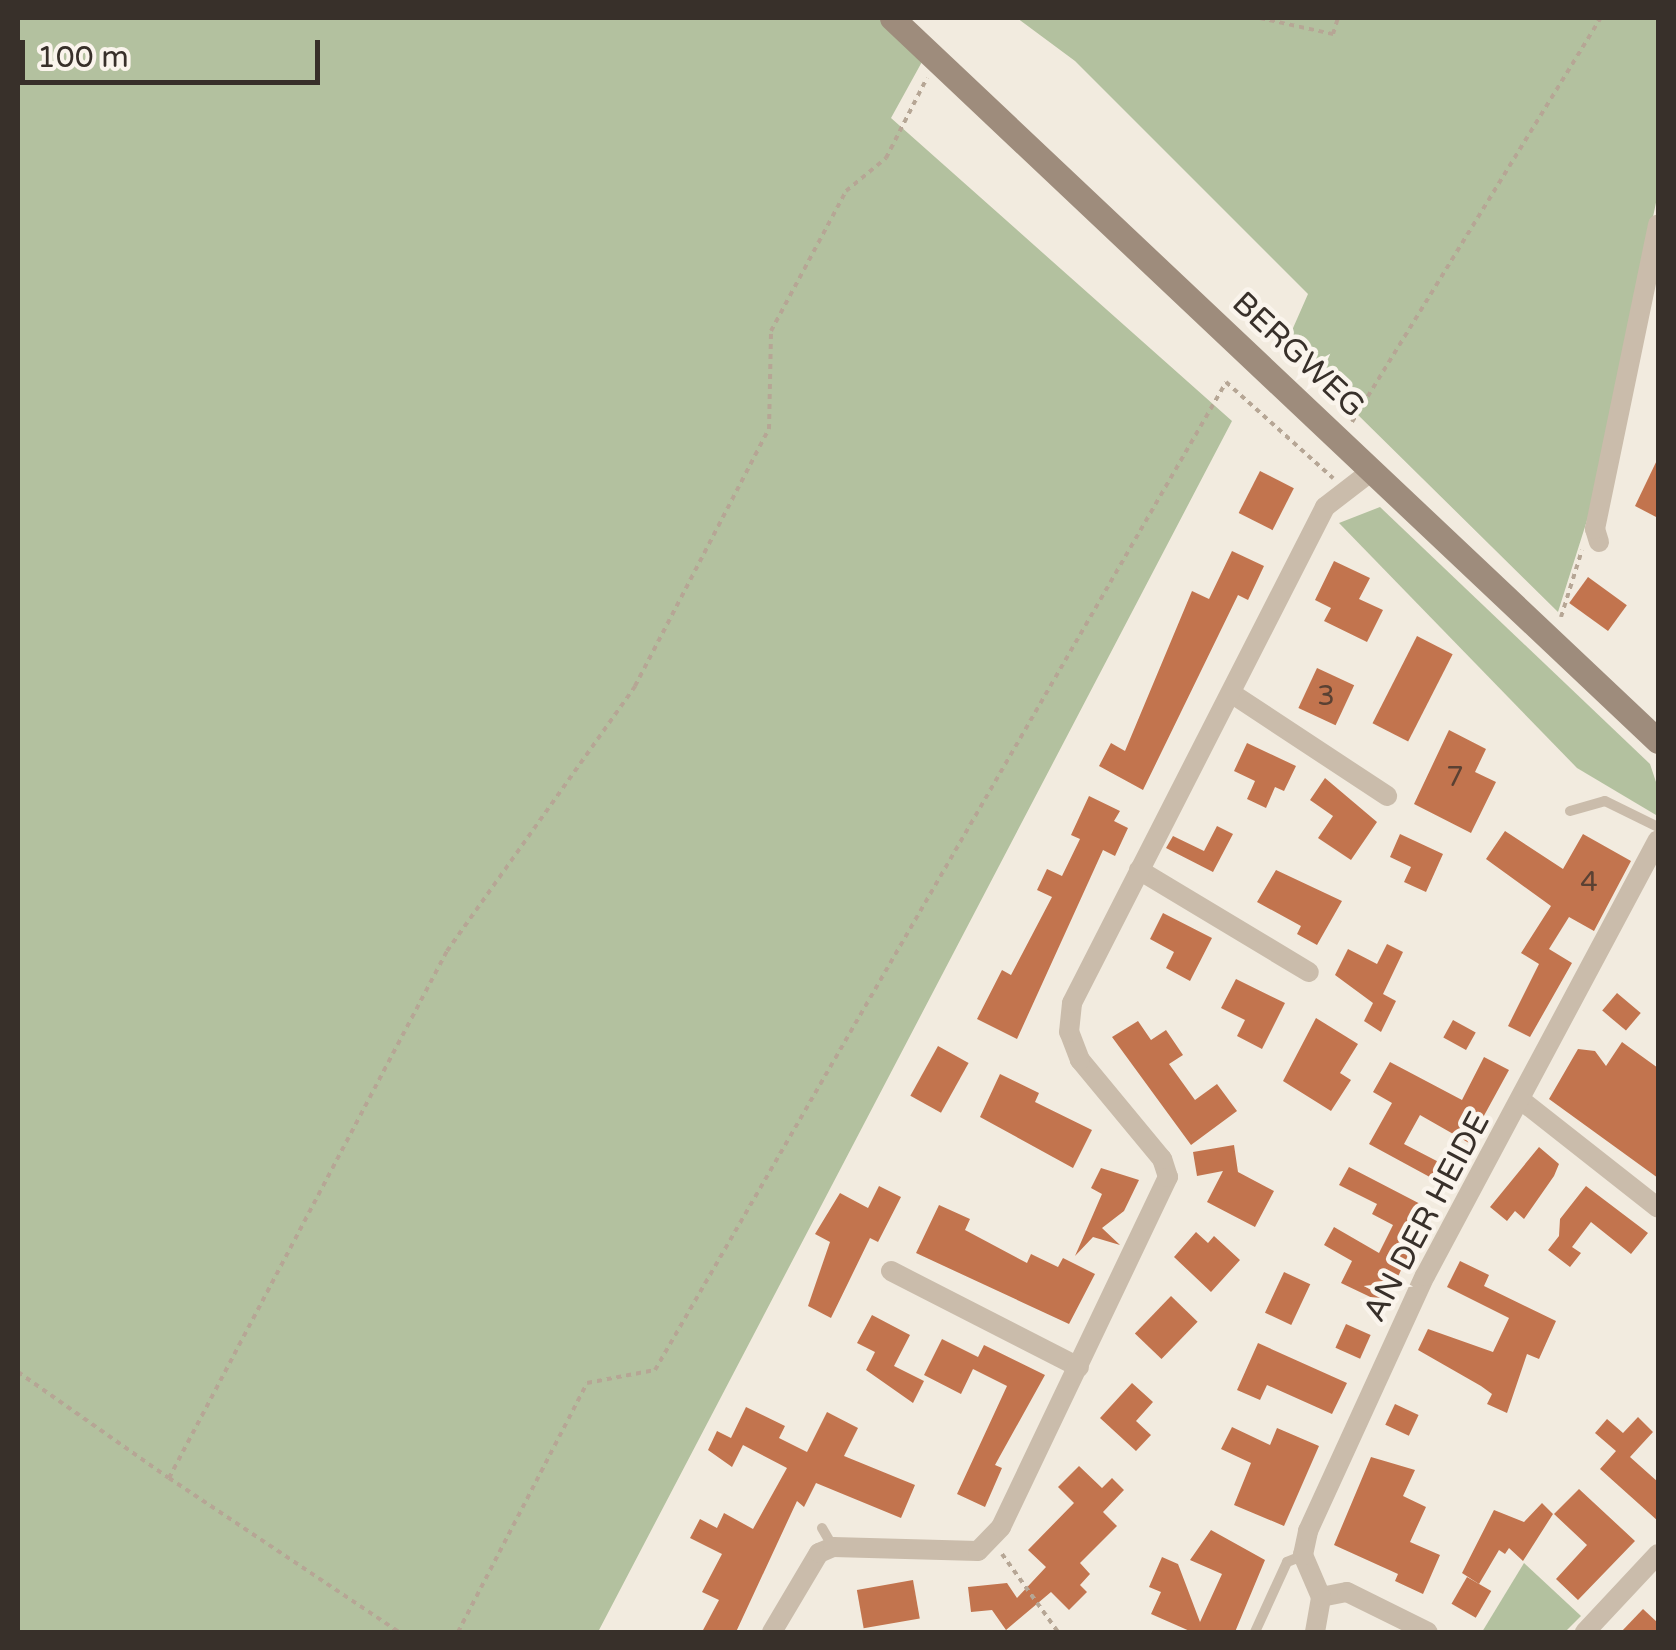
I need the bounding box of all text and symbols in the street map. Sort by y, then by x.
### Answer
scale bar [25,20,325,82]
text: 100 m [37,39,129,76]
street label: BERGWEG [1224,284,1372,426]
house number: 3 [1317,679,1335,713]
house number: 7 [1446,760,1464,794]
house number: 4 [1580,865,1598,899]
street label: AN DER HEIDE [1356,1106,1498,1328]

